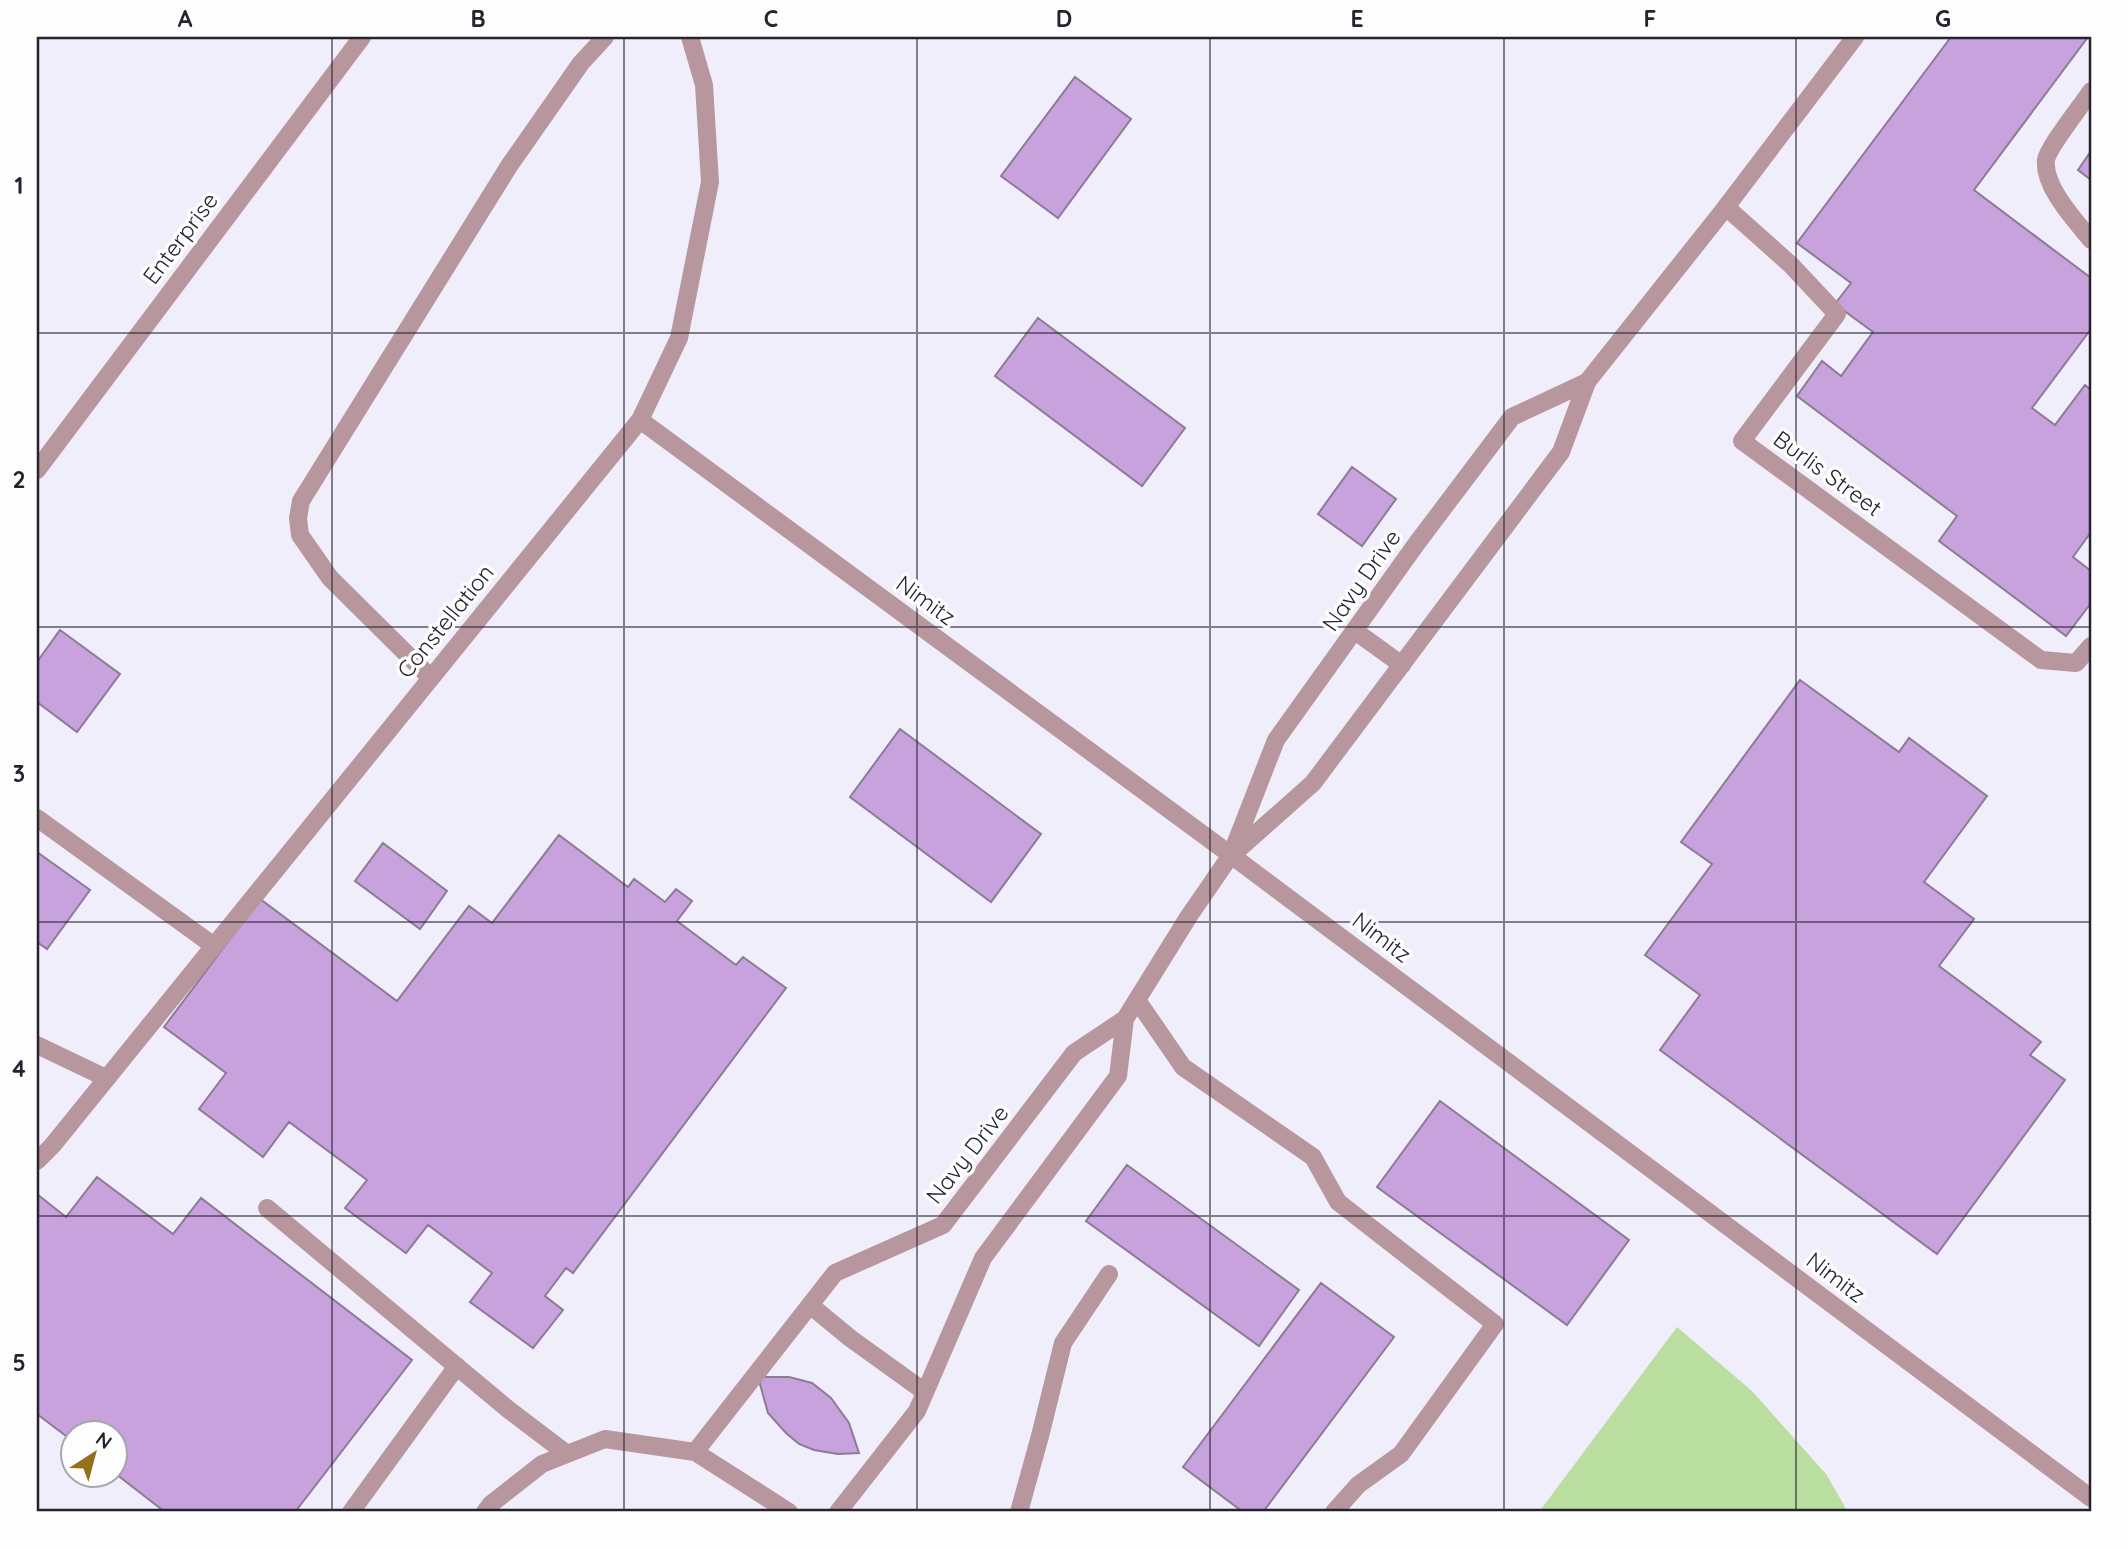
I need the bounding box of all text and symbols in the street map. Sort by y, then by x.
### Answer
text: A [178,4,193,33]
text: B [470,4,486,33]
text: C [764,4,778,33]
text: D [1056,4,1072,33]
text: E [1350,4,1364,33]
text: F [1644,4,1656,33]
text: G [1935,4,1951,33]
text: 1 [15,171,23,200]
street label: Enterprise [136,186,224,290]
street label: Burlis Street [1768,424,1888,522]
text: 2 [12,465,26,494]
street label: Navy Drive [1315,524,1407,636]
street label: Constellation [390,558,500,684]
street label: Nimitz [891,569,961,631]
text: 3 [13,759,25,788]
street label: Nimitz [1347,905,1417,969]
text: 4 [12,1054,26,1083]
street label: Navy Drive [919,1099,1015,1209]
street label: Nimitz [1801,1245,1871,1309]
text: 5 [12,1348,26,1377]
north arrow [60,1420,130,1490]
text: N [91,1426,117,1454]

